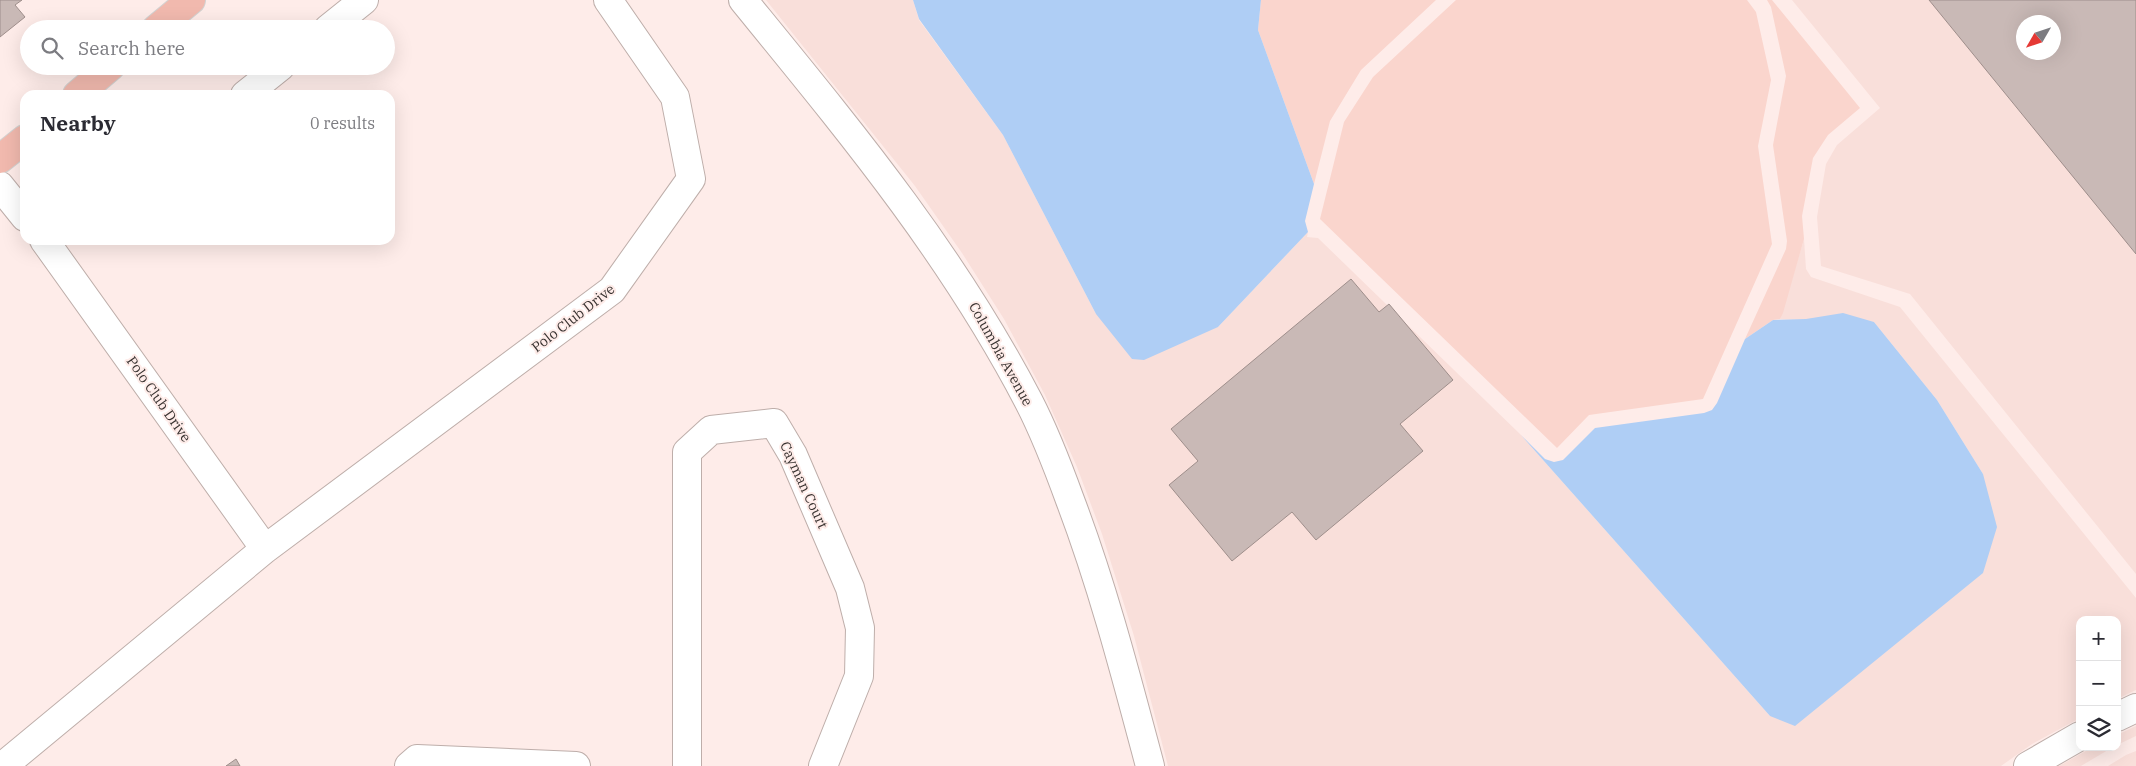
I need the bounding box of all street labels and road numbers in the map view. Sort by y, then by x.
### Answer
street label: Polo Club Drive [528,280,618,356]
street label: Columbia Avenue [965,299,1037,409]
street label: Polo Club Drive [123,353,195,445]
street label: Cayman Court [776,439,832,531]

